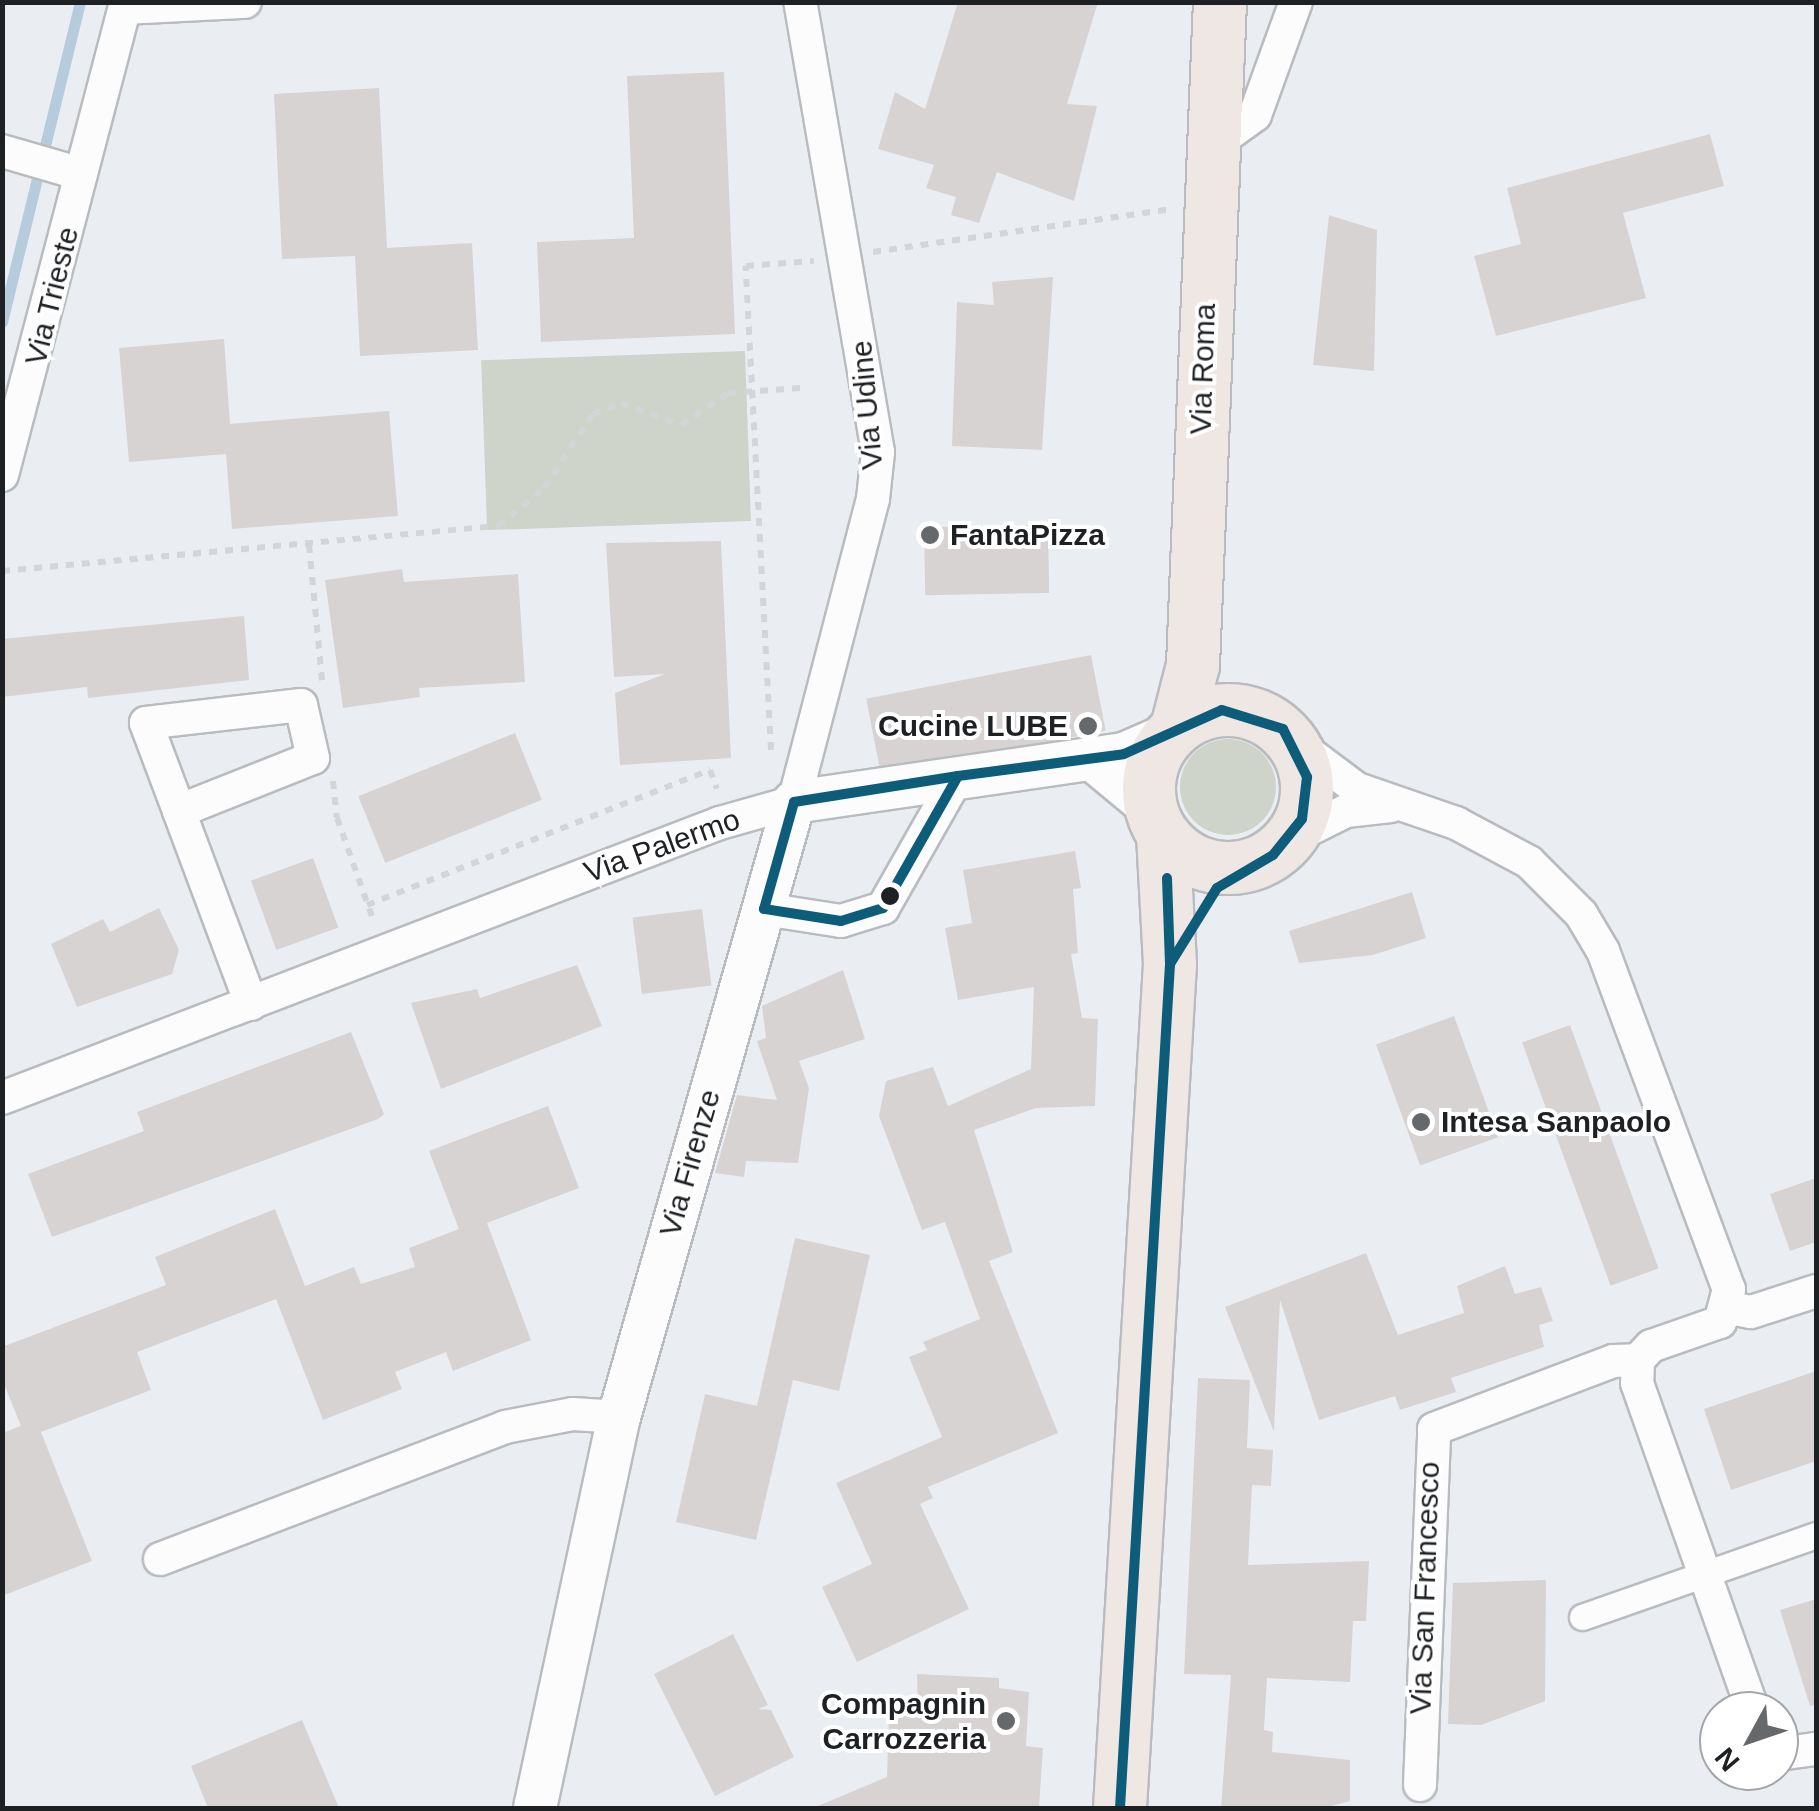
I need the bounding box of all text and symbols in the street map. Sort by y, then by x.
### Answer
street label: Via Trieste [17,223,87,369]
street label: Via Roma [1183,303,1223,435]
street label: Via Udine [843,339,891,471]
place label: FantaPizza [950,517,1105,553]
marker: FantaPizza [919,524,941,546]
place label: Cucine LUBE [878,708,1068,744]
marker: Cucine LUBE [1077,715,1099,737]
street label: Via Palermo [579,801,745,891]
unlabelled marker [880,886,900,906]
street label: Via Firenze [652,1085,728,1241]
place label: Intesa Sanpaolo [1441,1104,1671,1140]
marker: Intesa Sanpaolo [1410,1111,1432,1133]
street label: Via San Francesco [1403,1461,1447,1715]
place label: Compagnin Carrozzeria [821,1686,986,1756]
north arrow [1699,1691,1799,1791]
marker: Compagnin Carrozzeria [995,1710,1017,1732]
text: N [1709,1742,1746,1777]

